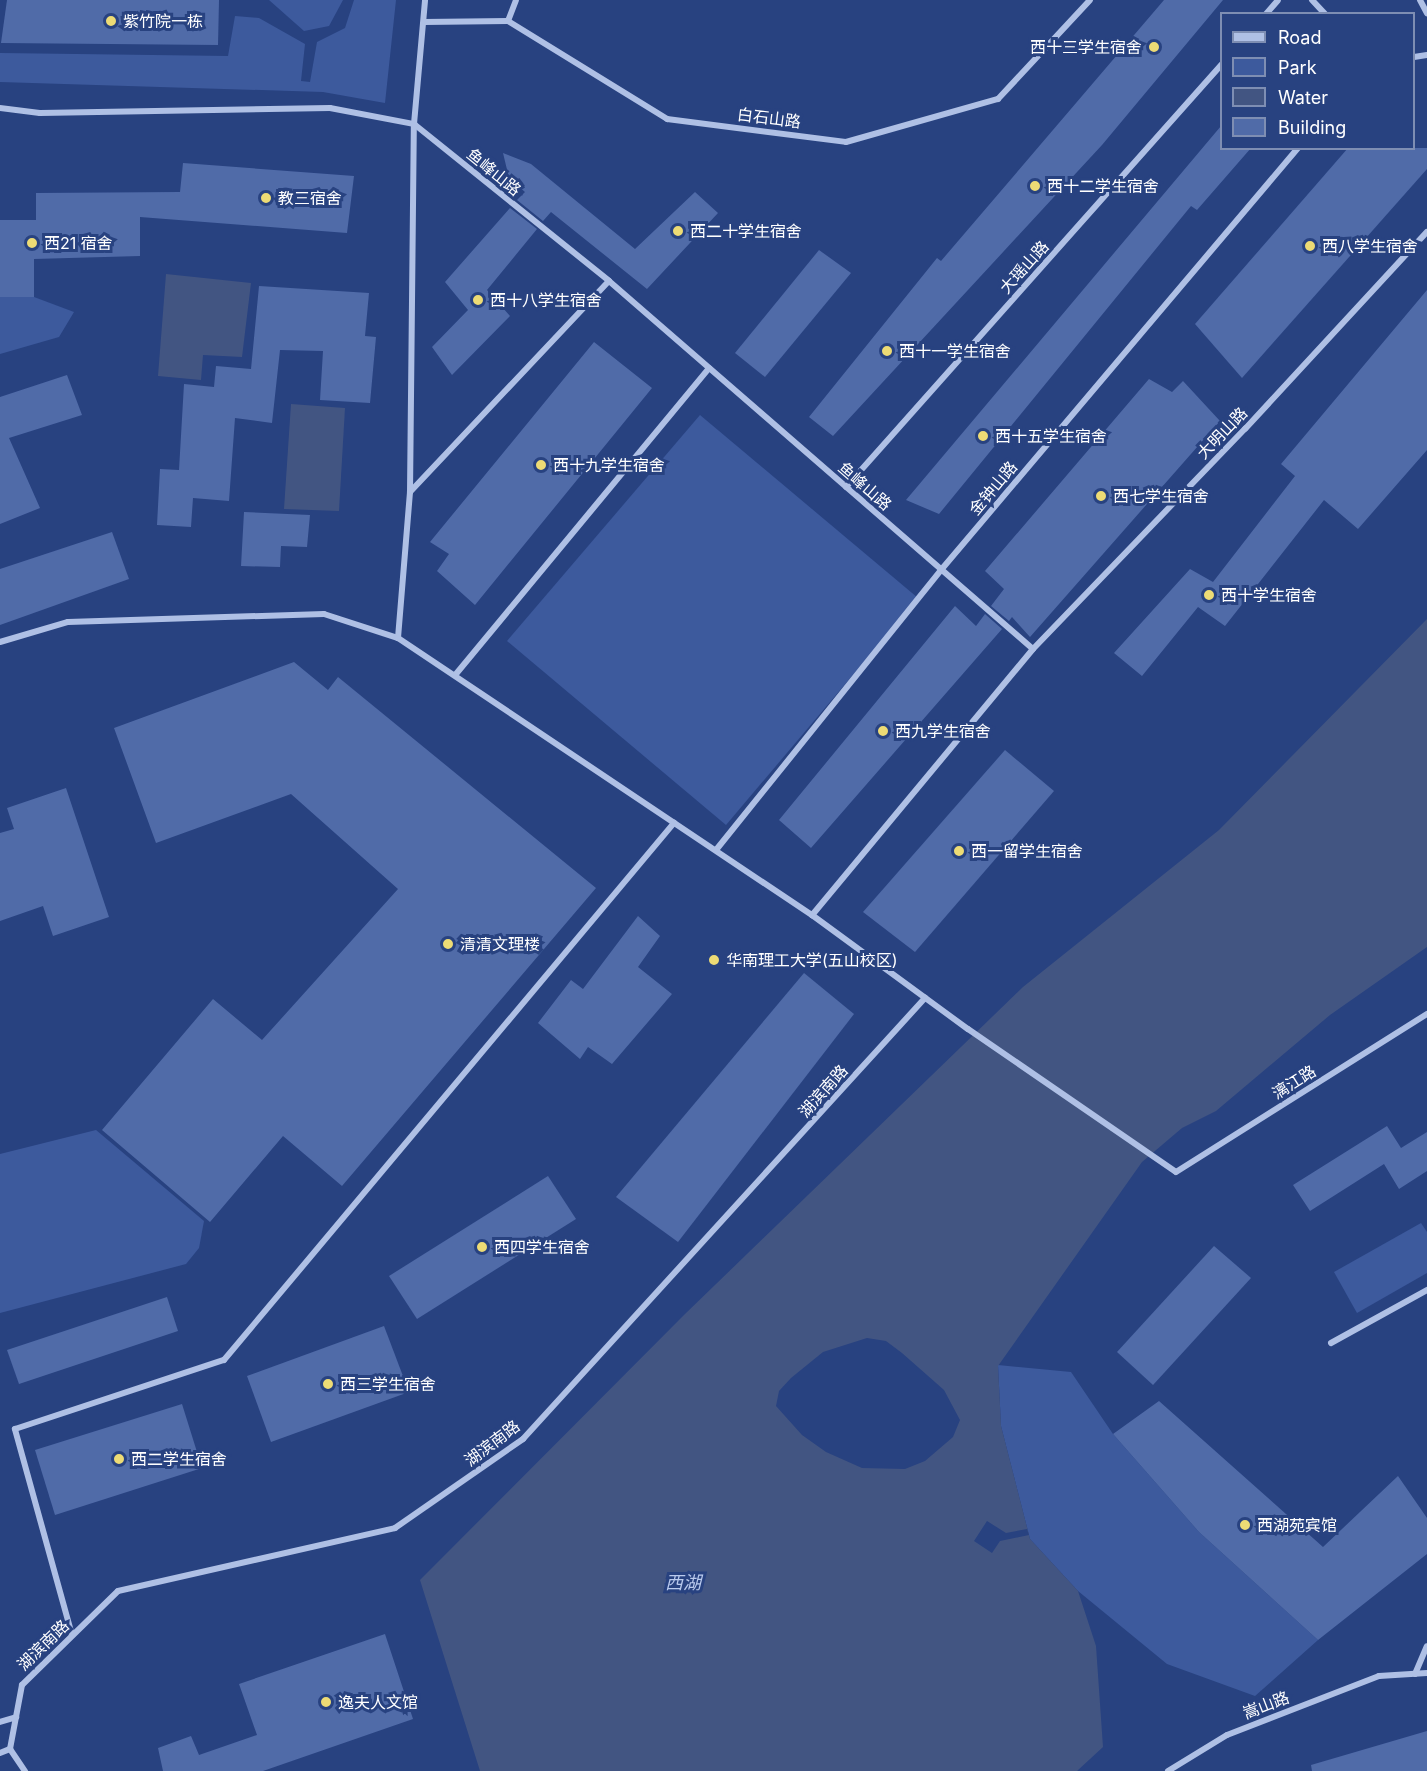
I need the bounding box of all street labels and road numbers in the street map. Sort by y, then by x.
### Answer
street label: 白石山路 [736,105,802,131]
street label: 鱼峰山路 [463,144,525,200]
street label: 大瑶山路 [995,237,1053,297]
street label: 大明山路 [1193,403,1251,463]
street label: 金钟山路 [965,457,1021,519]
street label: 鱼峰山路 [835,458,895,514]
street label: 湖滨南路 [794,1061,852,1121]
street label: 漓江路 [1269,1061,1319,1103]
street label: 湖滨南路 [461,1416,523,1470]
street label: 湖滨南路 [13,1616,73,1674]
street label: 嵩山路 [1240,1687,1292,1723]

